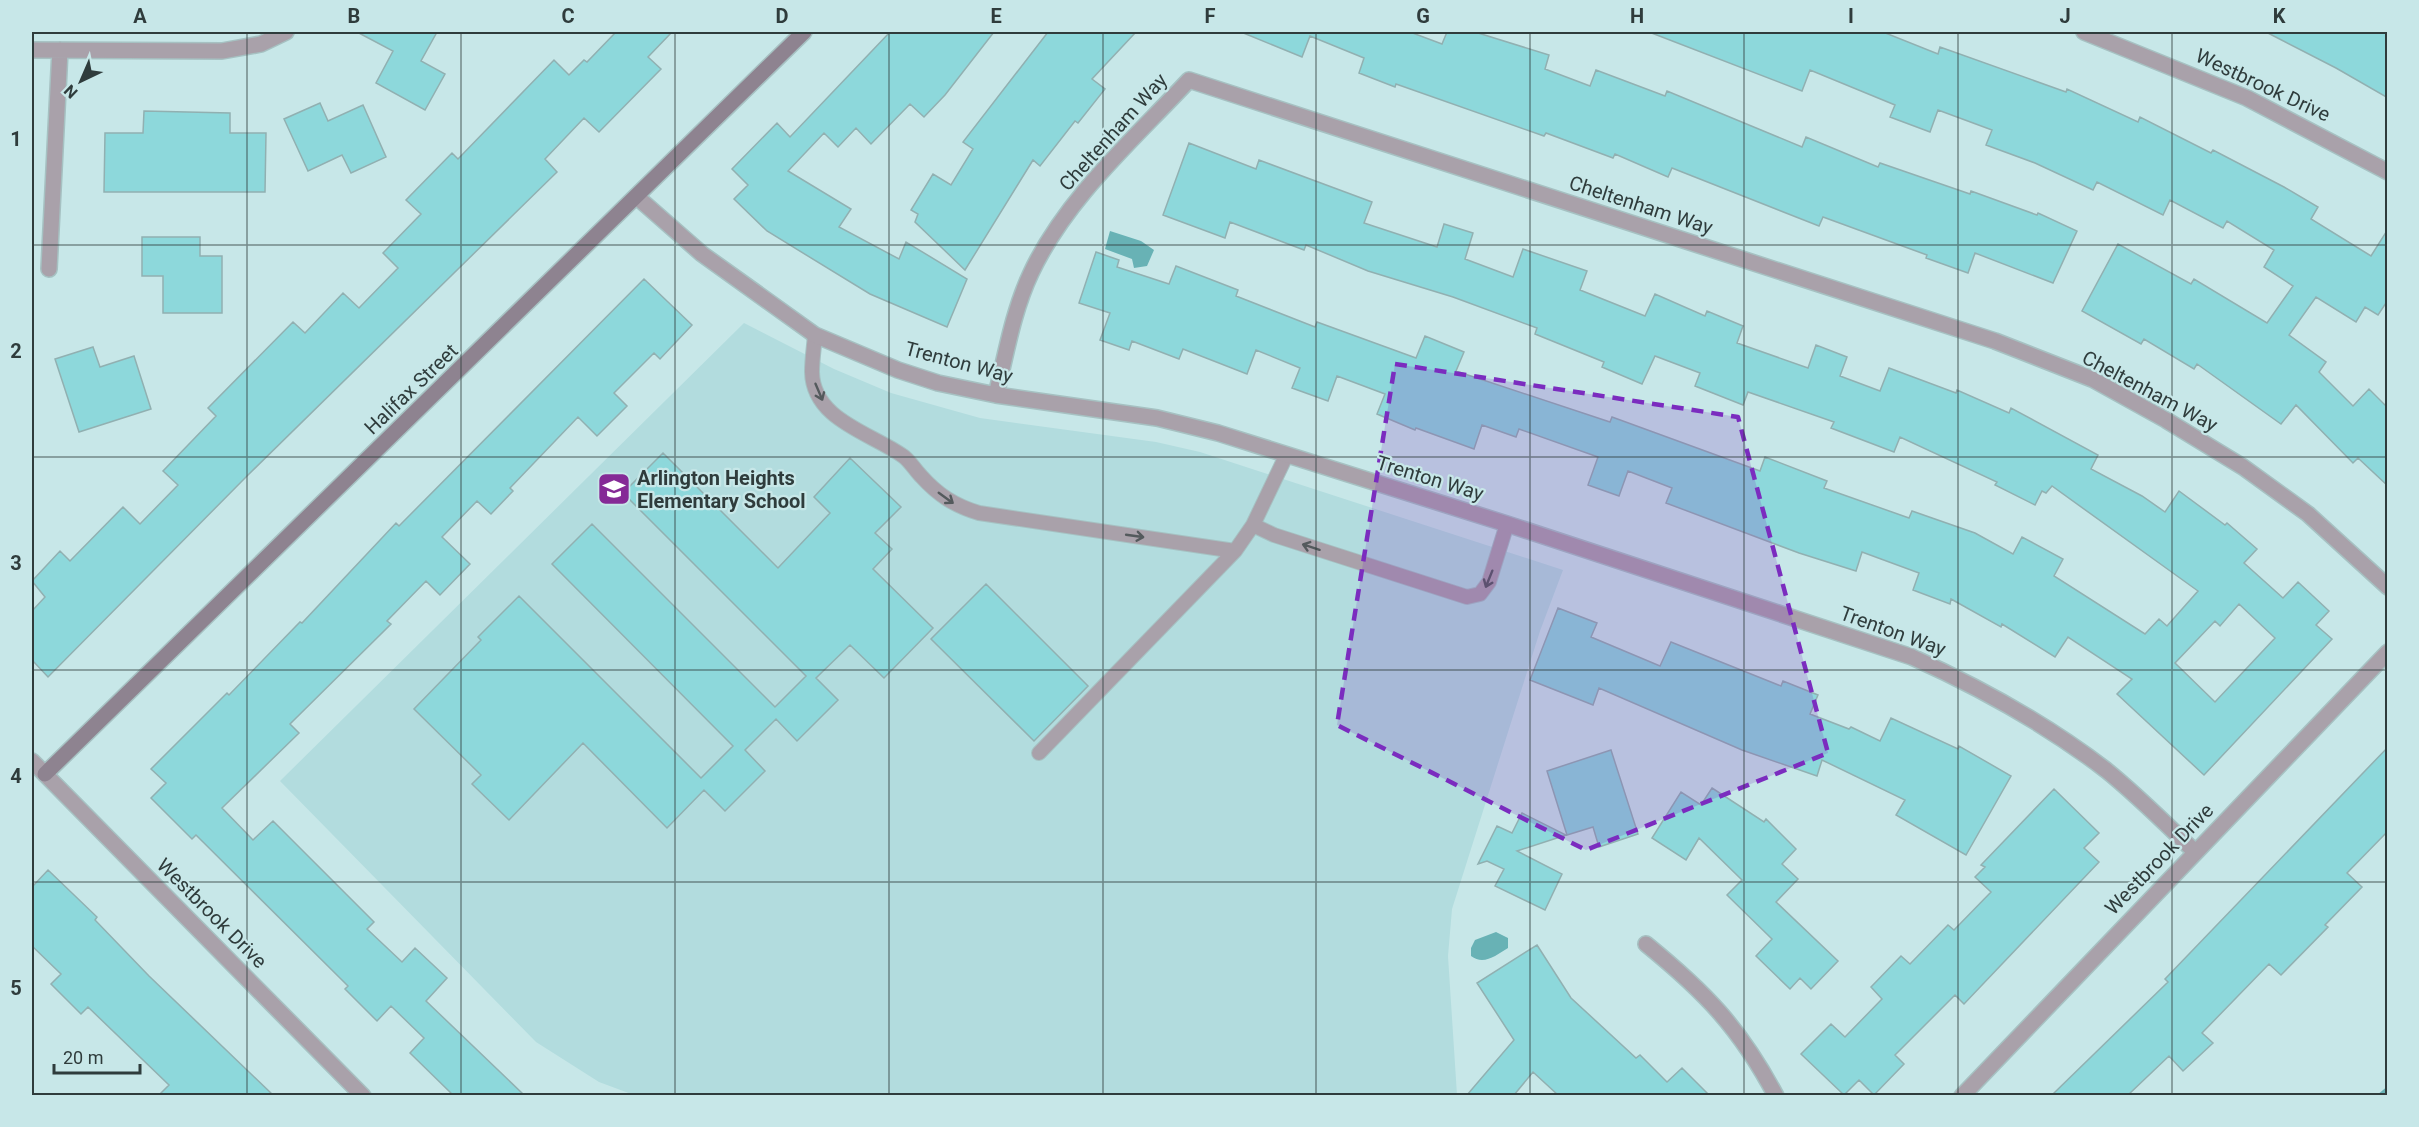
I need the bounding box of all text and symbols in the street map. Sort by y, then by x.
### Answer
text: A [133,4,147,28]
text: B [348,4,360,28]
text: C [561,4,575,28]
text: D [776,4,789,28]
text: E [990,4,1002,28]
text: F [1205,4,1216,28]
text: G [1416,4,1430,28]
text: H [1630,4,1644,28]
text: I [1848,4,1854,28]
text: J [2059,4,2071,28]
text: K [2273,4,2286,28]
street label: Westbrook Drive [2192,43,2334,127]
north arrow [51,51,111,111]
street label: Cheltenham Way [1054,68,1172,196]
text: N [60,81,82,102]
text: 1 [10,127,22,151]
street label: Cheltenham Way [1566,170,1716,240]
street label: Trenton Way [902,336,1016,388]
text: 2 [10,339,22,363]
street label: Halifax Street [359,339,463,439]
street label: Cheltenham Way [2078,345,2222,437]
one-way arrow [814,382,825,400]
street label: Trenton Way [1373,450,1487,506]
place label: Arlington Heights Elementary School [637,466,806,513]
school or university icon: Arlington Heights Elementary School [596,471,632,507]
one-way arrow [937,492,953,504]
one-way arrow [1125,530,1145,541]
one-way arrow [1302,541,1321,552]
text: 3 [10,551,22,575]
one-way arrow [1483,569,1494,588]
street label: Trenton Way [1837,601,1950,661]
text: 4 [10,764,22,788]
street label: Westbrook Drive [2100,798,2218,920]
street label: Westbrook Drive [152,853,272,973]
text: 5 [10,976,22,1000]
scale bar [54,1037,140,1075]
text: 20 m [63,1047,103,1068]

